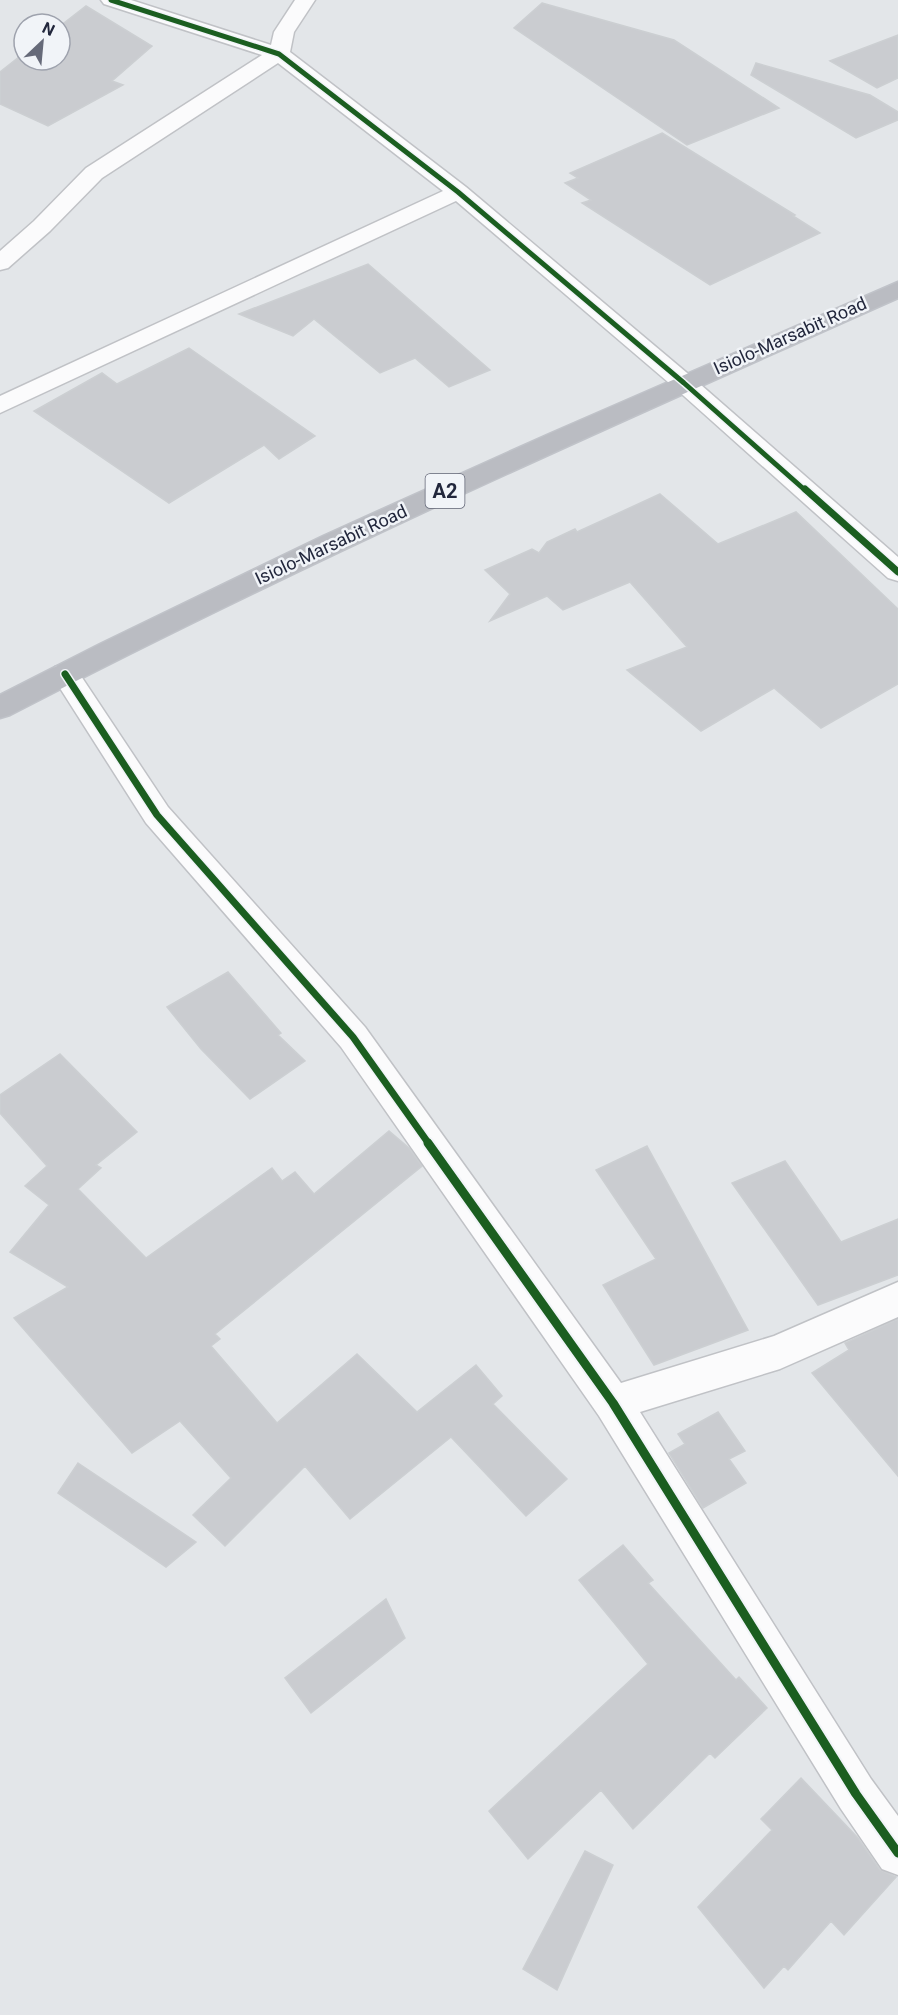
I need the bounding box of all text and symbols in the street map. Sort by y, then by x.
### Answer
north arrow [12,12,72,72]
text: N [39,18,58,40]
street label: Isiolo-Marsabit Road [710,292,870,379]
road number: A2 [426,474,464,508]
street label: Isiolo-Marsabit Road [251,500,410,589]

